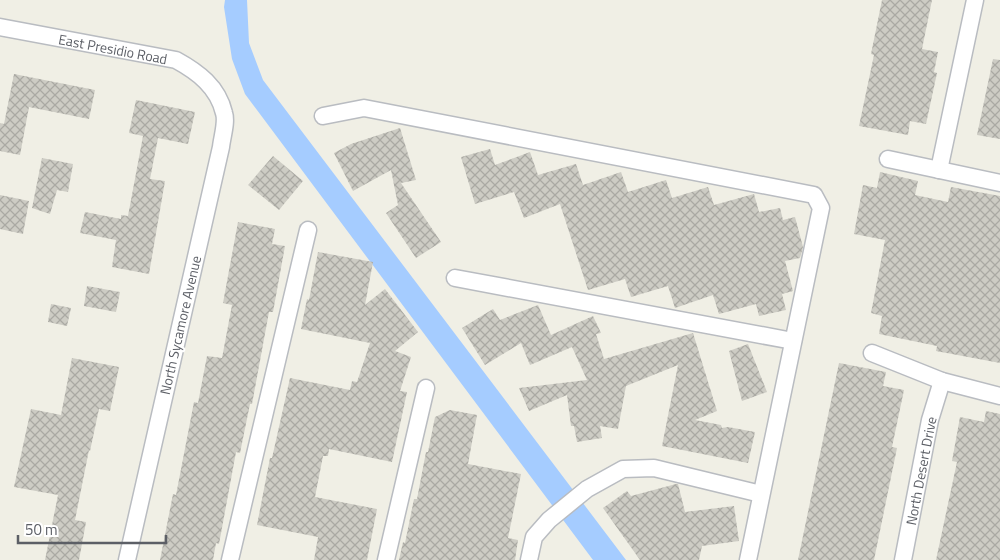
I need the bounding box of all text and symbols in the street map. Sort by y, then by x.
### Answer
street label: East Presidio Road [57,28,169,69]
street label: North Sycamore Avenue [154,253,206,397]
street label: North Desert Drive [899,413,941,527]
scale bar [18,512,165,544]
text: 50 m [25,518,58,541]

